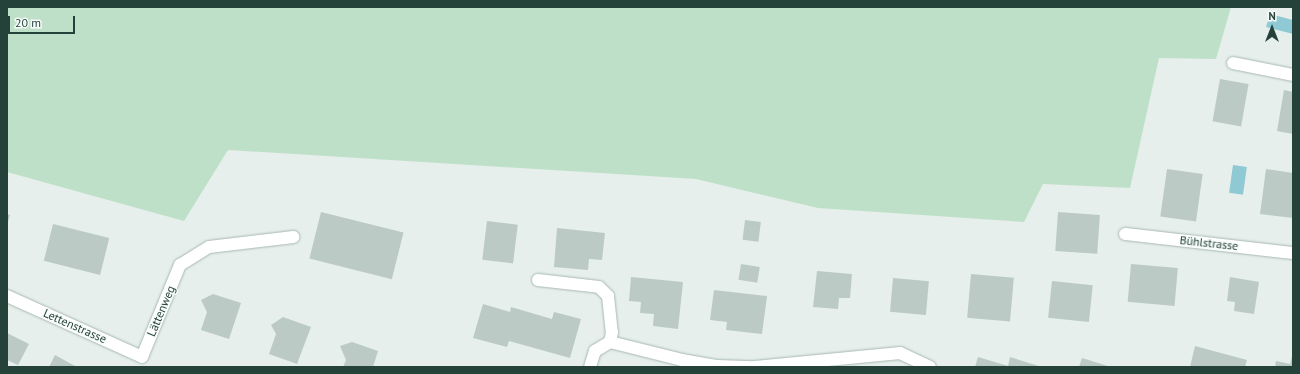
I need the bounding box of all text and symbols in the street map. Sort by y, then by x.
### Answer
scale bar [10,8,77,34]
north arrow [1252,8,1292,48]
text: N [1268,9,1276,23]
text: 20 m [15,15,41,30]
street label: Bühlstrasse [1179,233,1239,253]
street label: Lättenweg [144,283,178,339]
street label: Lettenstrasse [41,306,109,346]

